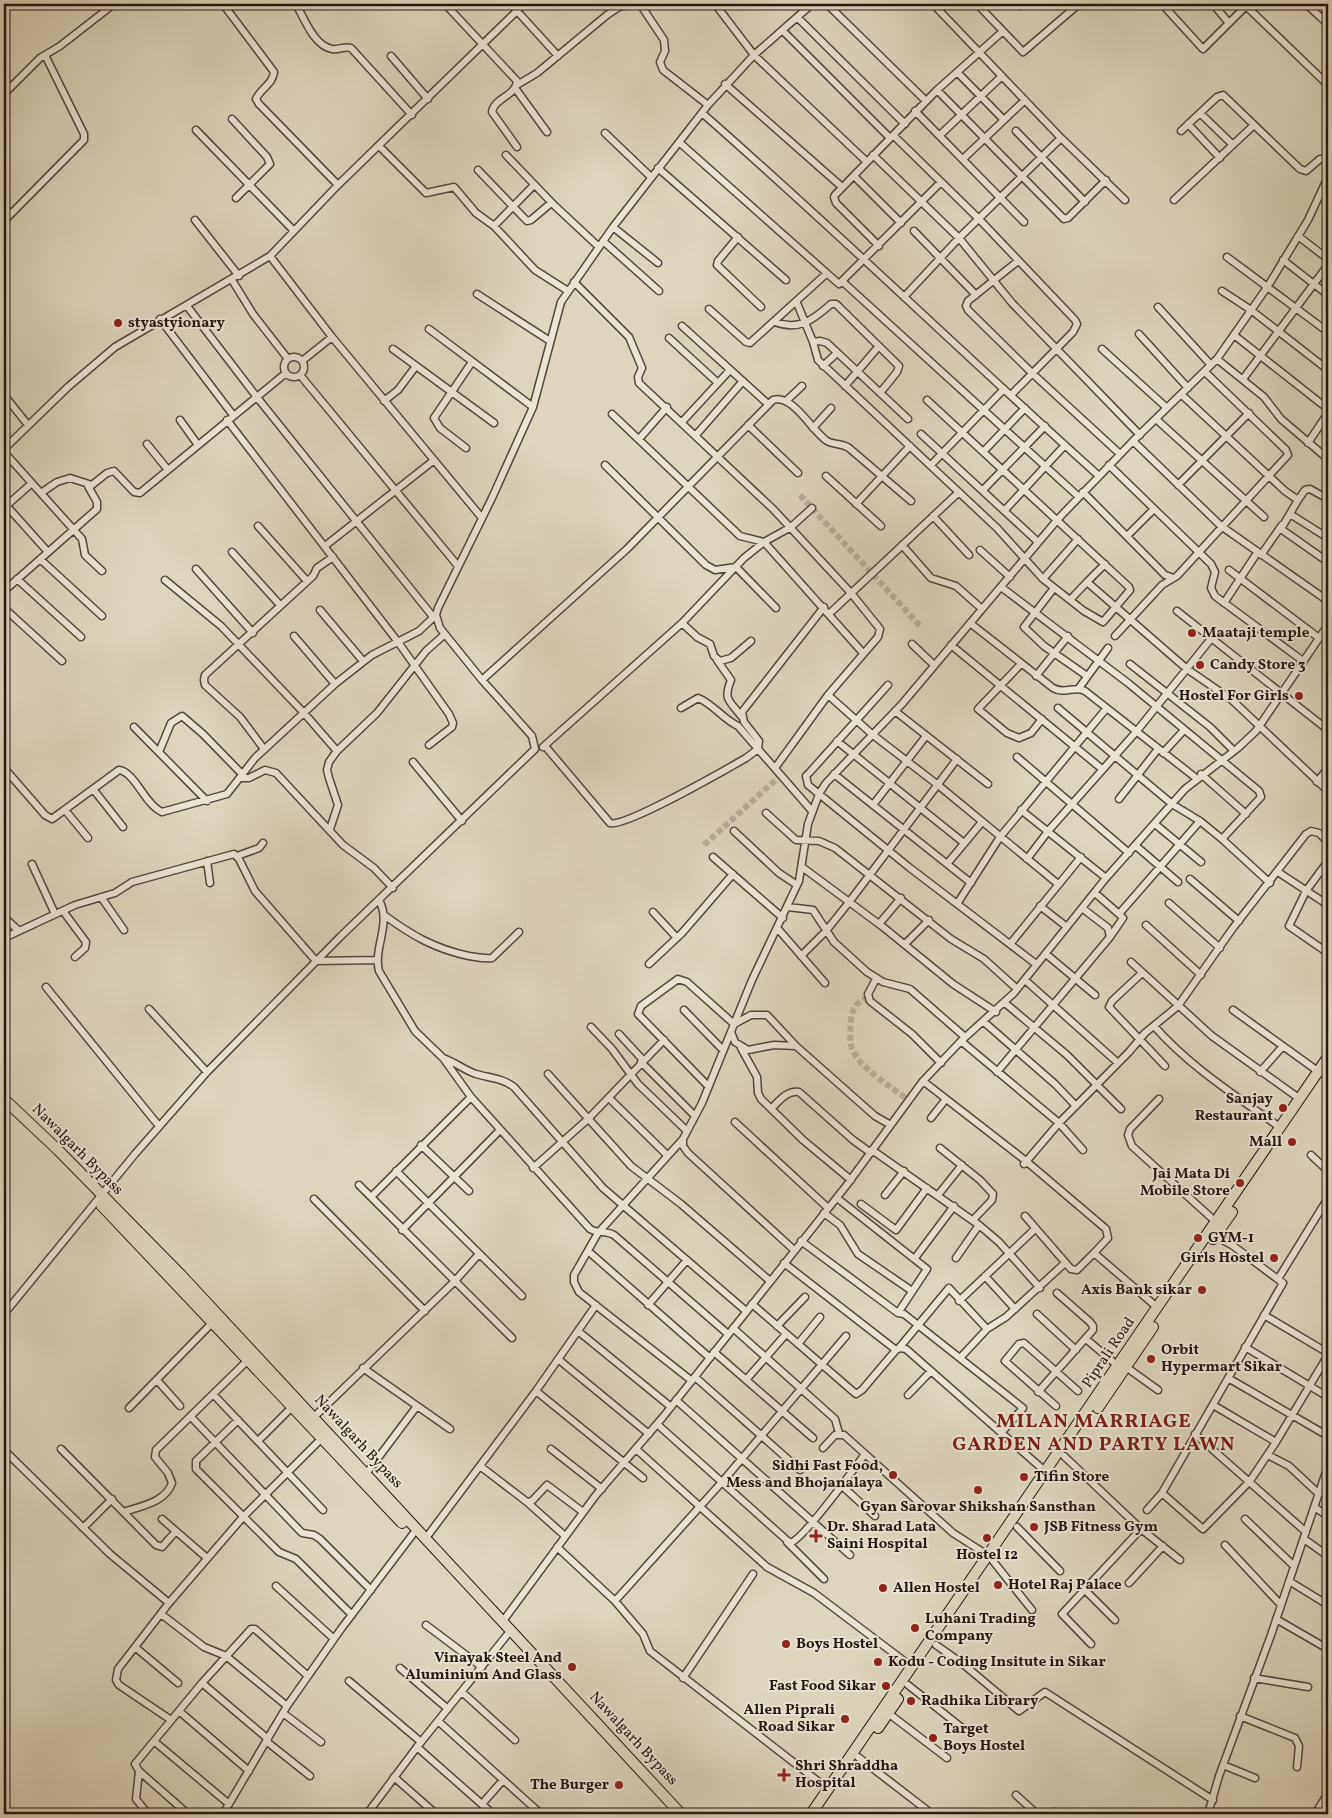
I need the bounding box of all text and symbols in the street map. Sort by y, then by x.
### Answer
place label: styastyionary [128,313,225,334]
marker: styastyionary [112,317,124,329]
place label: Maataji temple [1202,623,1310,644]
marker: Maataji temple [1186,627,1198,639]
place label: Candy Store 3 [1210,655,1306,676]
marker: Candy Store 3 [1194,659,1206,671]
place label: Hostel For Girls [1179,686,1289,707]
marker: Hostel For Girls [1293,690,1305,702]
place label: Sanjay Restaurant [1195,1089,1274,1127]
street label: Nawalgarh Bypass [27,1100,127,1200]
marker: Sanjay Restaurant [1277,1102,1289,1114]
place label: Mall [1249,1132,1282,1153]
marker: Mall [1286,1136,1298,1148]
place label: Jai Mata Di Mobile Store [1140,1164,1230,1202]
marker: Jai Mata Di Mobile Store [1234,1177,1246,1189]
place label: GYM-1 [1208,1228,1254,1249]
marker: GYM-1 [1192,1232,1204,1244]
place label: Girls Hostel [1180,1248,1264,1269]
marker: Girls Hostel [1268,1252,1280,1264]
place label: Axis Bank sikar [1081,1280,1192,1301]
marker: Axis Bank sikar [1196,1284,1208,1296]
street label: Piprali Road [1078,1313,1140,1393]
place label: Orbit Hypermart Sikar [1161,1340,1282,1378]
marker: Orbit Hypermart Sikar [1145,1353,1157,1365]
street label: Nawalgarh Bypass [309,1390,407,1494]
district label: MILAN MARRIAGE GARDEN AND PARTY LAWN [952,1408,1236,1459]
place label: Sidhi Fast Food, Mess and Bhojanalaya [726,1456,883,1494]
place label: Tifin Store [1034,1467,1110,1488]
marker: Sidhi Fast Food, Mess and Bhojanalaya [887,1469,899,1481]
marker: Tifin Store [1018,1471,1030,1483]
marker: Gyan Sarovar Shikshan Sansthan [972,1484,984,1496]
place label: Gyan Sarovar Shikshan Sansthan [860,1497,1096,1518]
place label: Dr. Sharad Lata Saini Hospital [827,1517,936,1555]
place label: JSB Fitness Gym [1043,1517,1158,1538]
marker: JSB Fitness Gym [1028,1521,1040,1533]
marker: Dr. Sharad Lata Saini Hospital [809,1529,823,1543]
marker: Hostel 12 [981,1532,993,1544]
place label: Hostel 12 [956,1545,1018,1566]
place label: Hotel Raj Palace [1008,1575,1122,1596]
place label: Allen Hostel [893,1578,980,1599]
marker: Hotel Raj Palace [992,1579,1004,1591]
marker: Allen Hostel [877,1582,889,1594]
place label: Luhani Trading Company [925,1609,1036,1647]
marker: Luhani Trading Company [909,1622,921,1634]
place label: Boys Hostel [796,1634,878,1655]
marker: Boys Hostel [780,1638,792,1650]
place label: Vinayak Steel And Aluminium And Glass [405,1648,562,1686]
place label: Kodu - Coding Insitute in Sikar [888,1652,1106,1673]
marker: Kodu - Coding Insitute in Sikar [872,1656,884,1668]
marker: Vinayak Steel And Aluminium And Glass [566,1661,578,1673]
place label: Fast Food Sikar [769,1676,876,1697]
marker: Fast Food Sikar [880,1680,892,1692]
street label: Nawalgarh Bypass [584,1687,682,1791]
place label: Radhika Library [921,1691,1039,1712]
marker: Radhika Library [905,1695,917,1707]
place label: Allen Piprali Road Sikar [744,1700,835,1738]
marker: Allen Piprali Road Sikar [839,1713,851,1725]
place label: Target Boys Hostel [943,1719,1025,1757]
marker: Target Boys Hostel [927,1732,939,1744]
place label: Shri Shraddha Hospital [795,1756,898,1794]
marker: Shri Shraddha Hospital [777,1768,791,1782]
place label: The Burger [530,1775,609,1796]
marker: The Burger [613,1779,625,1791]

